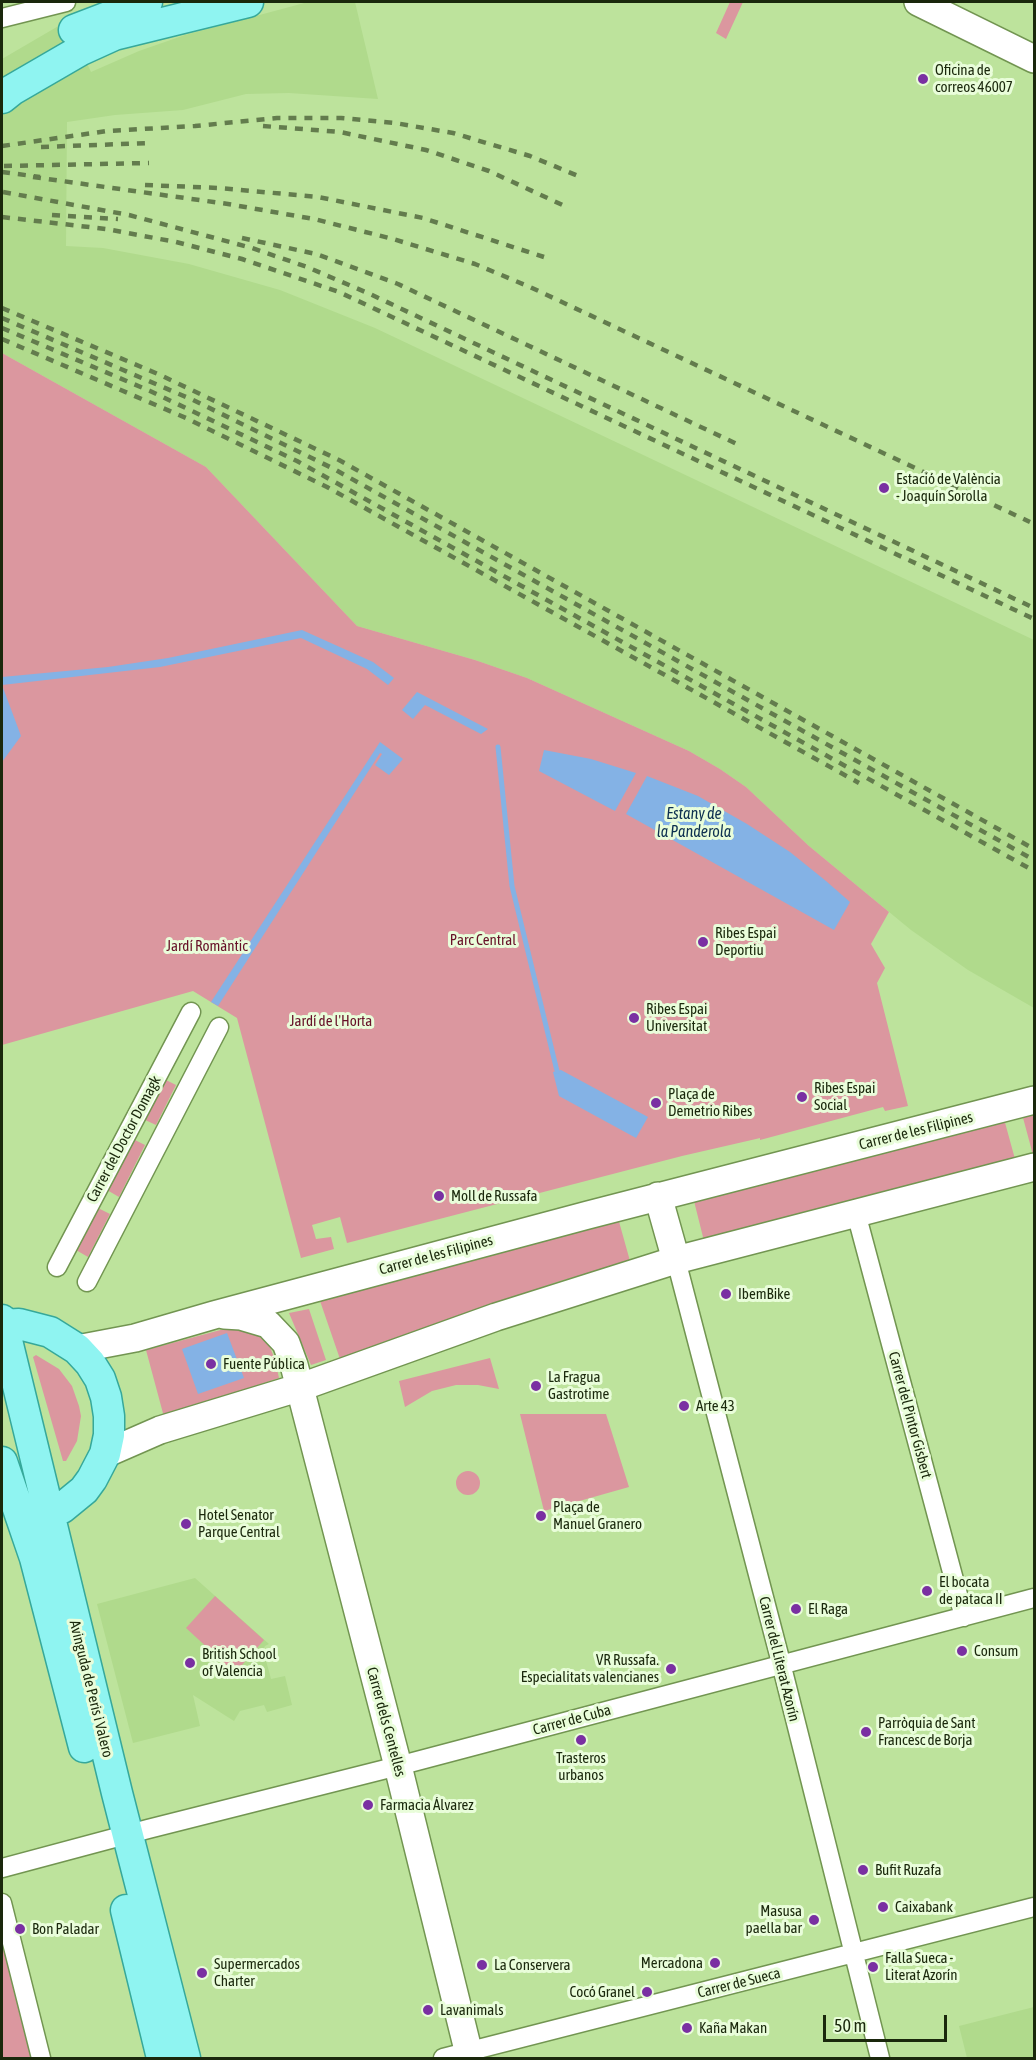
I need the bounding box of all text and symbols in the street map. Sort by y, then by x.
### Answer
place label: Oficina de correos 46007 [935,61,1013,96]
marker: Oficina de correos 46007 [916,72,930,86]
place label: Estació de València - Joaquín Sorolla [896,470,1001,505]
marker: Estació de València - Joaquín Sorolla [877,481,891,495]
water label: Estany de la Panderola [657,804,731,842]
place label: Ribes Espai Deportiu [715,924,776,959]
park label: Parc Central [450,931,516,949]
marker: Ribes Espai Deportiu [696,935,710,949]
park label: Jardí Romàntic [166,937,248,955]
place label: Ribes Espai Universitat [646,1000,707,1035]
marker: Ribes Espai Universitat [627,1011,641,1025]
park label: Jardí de l'Horta [290,1012,372,1030]
street label: Carrer del Doctor Domagk [83,1073,165,1205]
place label: Ribes Espai Social [814,1079,875,1114]
place label: Plaça de Demetrio Ribes [668,1085,752,1120]
marker: Ribes Espai Social [795,1090,809,1104]
marker: Plaça de Demetrio Ribes [649,1096,663,1110]
street label: Carrer de les Filipines [857,1108,975,1154]
place label: Moll de Russafa [451,1187,538,1205]
marker: Moll de Russafa [432,1189,446,1203]
street label: Carrer de les Filipines [377,1231,495,1279]
place label: IbemBike [738,1285,790,1303]
marker: IbemBike [719,1287,733,1301]
street label: Carrer del Pintor Gisbert [884,1350,936,1480]
place label: Fuente Pública [223,1355,305,1373]
marker: Fuente Pública [204,1357,218,1371]
place label: La Fragua Gastrotime [548,1368,609,1403]
marker: La Fragua Gastrotime [529,1379,543,1393]
place label: Arte 43 [696,1397,735,1415]
marker: Arte 43 [677,1399,691,1413]
place label: Plaça de Manuel Granero [553,1498,642,1533]
place label: Hotel Senator Parque Central [198,1506,280,1541]
marker: Plaça de Manuel Granero [534,1509,548,1523]
marker: Hotel Senator Parque Central [179,1517,193,1531]
place label: El bocata de pataca II [939,1573,1003,1608]
marker: El bocata de pataca II [920,1584,934,1598]
street label: Carrer del Literat Azorín [755,1595,803,1723]
place label: El Raga [808,1600,848,1618]
marker: El Raga [789,1602,803,1616]
street label: Avinguda de Peris i Valero [65,1619,117,1759]
place label: Consum [974,1642,1018,1660]
marker: Consum [955,1644,969,1658]
place label: British School of Valencia [202,1645,277,1680]
place label: VR Russafa. Especialitats valencianes [521,1651,659,1686]
marker: British School of Valencia [183,1656,197,1670]
marker: VR Russafa. Especialitats valencianes [664,1662,678,1676]
street label: Carrer dels Centelles [363,1665,409,1779]
street label: Carrer de Cuba [531,1701,613,1739]
place label: Parròquia de Sant Francesc de Borja [878,1714,976,1749]
marker: Parròquia de Sant Francesc de Borja [859,1725,873,1739]
marker: Trasteros urbanos [574,1733,588,1747]
place label: Trasteros urbanos [556,1749,606,1784]
place label: Farmacia Álvarez [380,1796,474,1814]
marker: Farmacia Álvarez [361,1798,375,1812]
place label: Bufit Ruzafa [875,1861,942,1879]
marker: Bufit Ruzafa [856,1863,870,1877]
place label: Caixabank [895,1898,953,1916]
marker: Caixabank [876,1900,890,1914]
place label: Masusa paella bar [746,1902,802,1937]
marker: Masusa paella bar [807,1913,821,1927]
place label: Bon Paladar [32,1920,99,1938]
marker: Bon Paladar [13,1922,27,1936]
place label: Falla Sueca - Literat Azorín [885,1949,958,1984]
place label: Mercadona [641,1954,703,1972]
place label: Supermercados Charter [214,1955,300,1990]
place label: La Conservera [494,1956,570,1974]
marker: Mercadona [708,1956,722,1970]
marker: La Conservera [475,1958,489,1972]
marker: Falla Sueca - Literat Azorín [866,1960,880,1974]
street label: Carrer de Sueca [696,1964,782,2002]
marker: Supermercados Charter [195,1966,209,1980]
place label: Cocó Granel [569,1983,635,2001]
marker: Cocó Granel [640,1985,654,1999]
place label: Lavanimals [440,2001,504,2019]
marker: Lavanimals [421,2003,435,2017]
scale bar [826,2003,950,2041]
text: 50 m [834,2015,866,2036]
place label: Kaña Makan [699,2019,767,2037]
marker: Kaña Makan [680,2021,694,2035]

